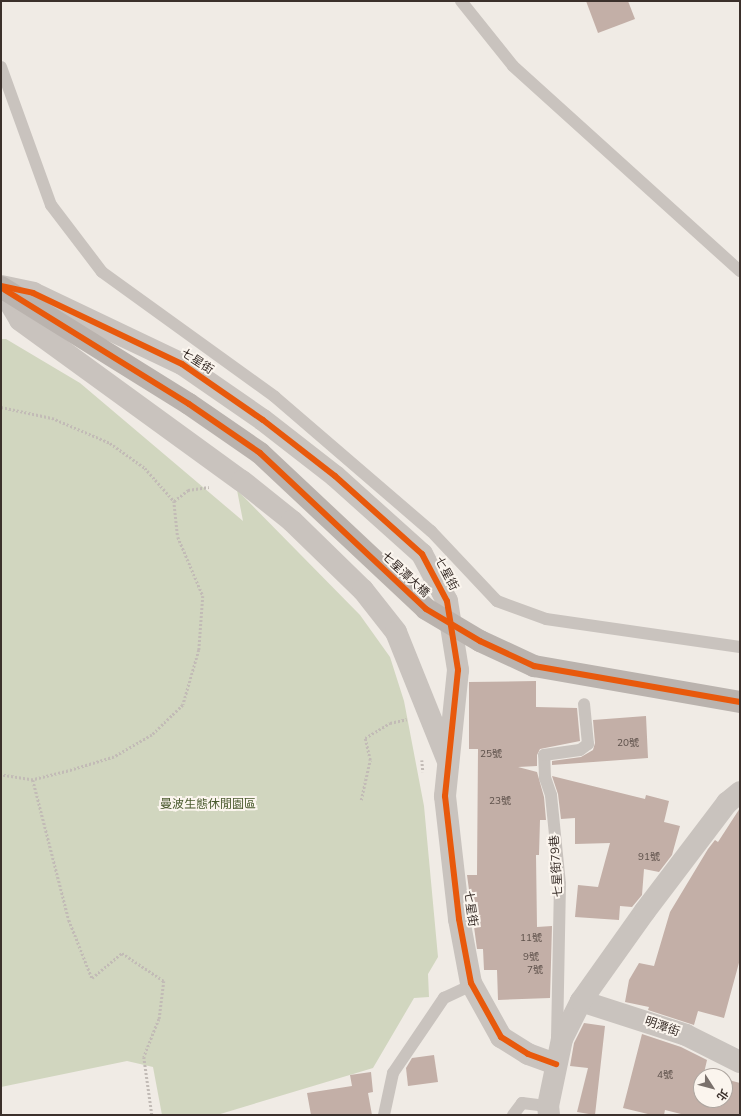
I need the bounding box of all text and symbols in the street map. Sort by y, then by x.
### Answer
street label: 七星街 [178,346,216,378]
street label: 七星潭大橋 [378,549,432,601]
street label: 七星街 [431,555,461,593]
house number: 20號 [617,738,639,750]
house number: 25號 [480,749,502,761]
house number: 23號 [489,796,511,808]
park label: 曼波生態休閒園區 [160,798,256,812]
street label: 七星街79巷 [548,834,566,898]
house number: 91號 [638,852,660,864]
street label: 七星街 [460,890,480,928]
house number: 11號 [520,933,542,945]
house number: 9號 [523,952,539,964]
house number: 7號 [527,965,543,977]
street label: 明潭街 [643,1014,681,1040]
north arrow [693,1068,733,1108]
house number: 4號 [657,1070,673,1082]
text: 北 [713,1086,732,1104]

